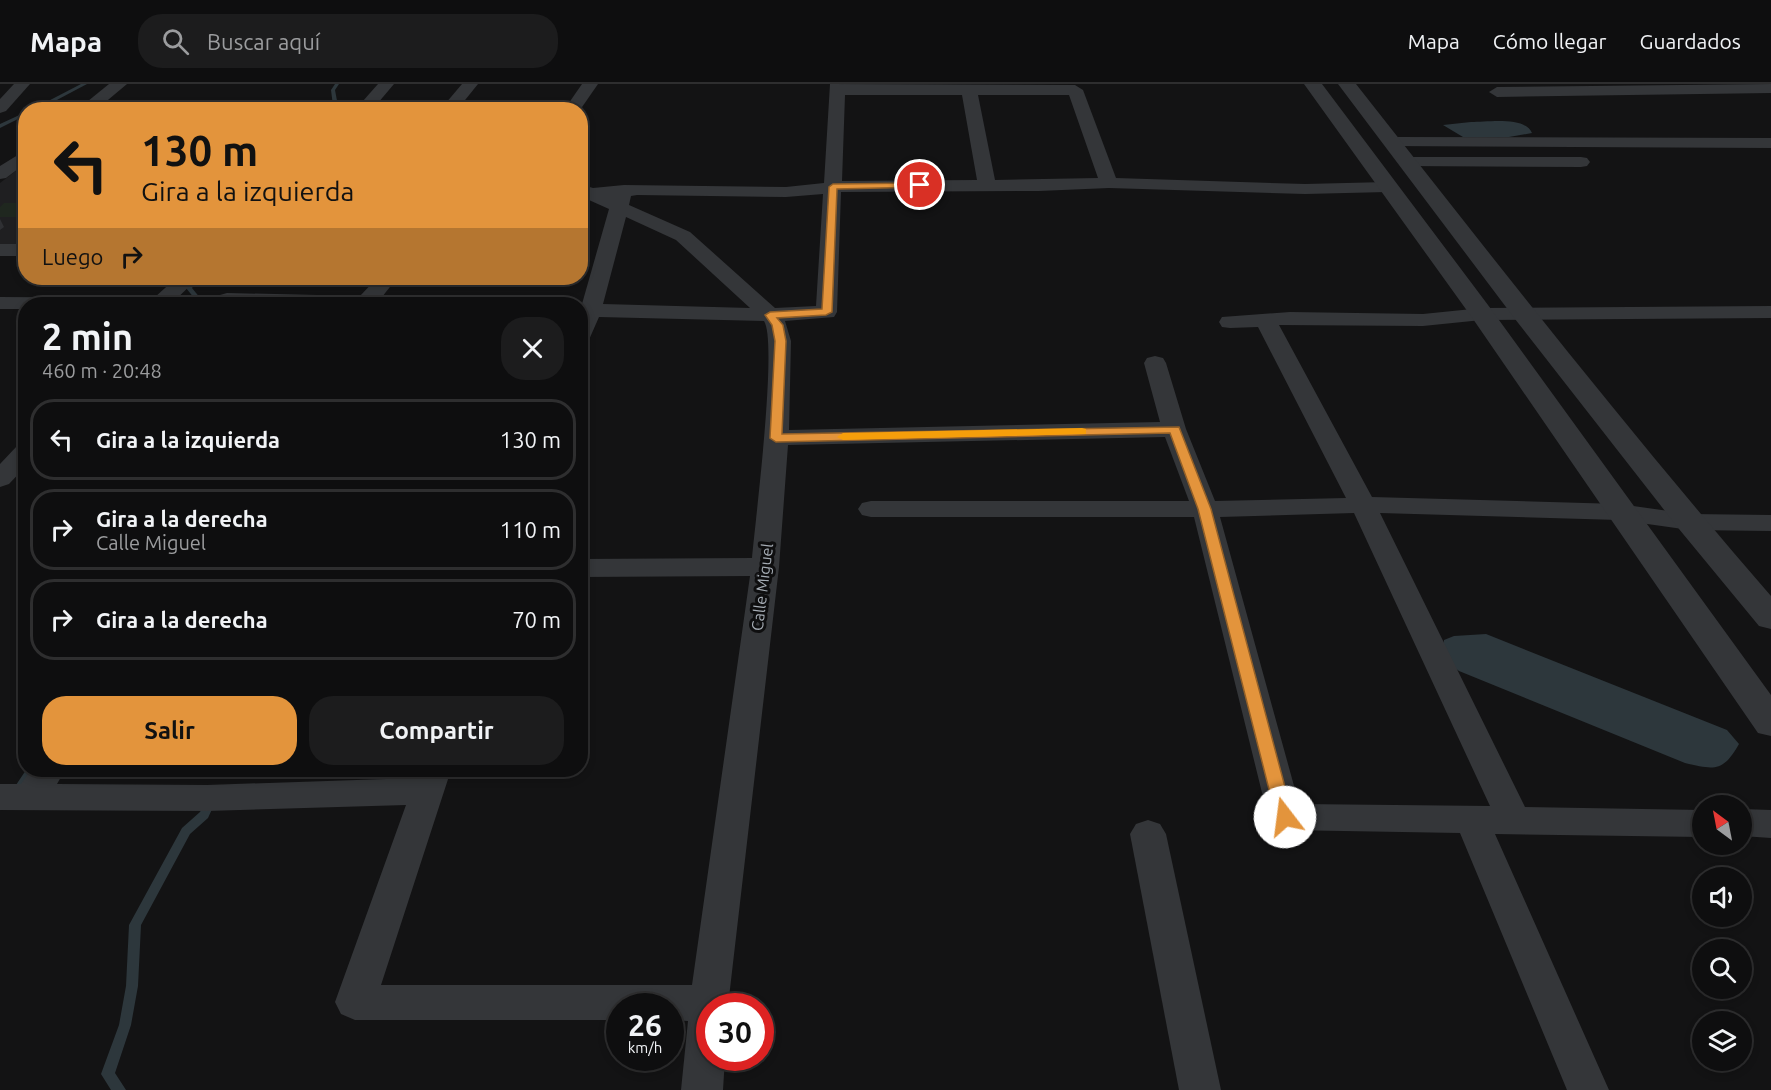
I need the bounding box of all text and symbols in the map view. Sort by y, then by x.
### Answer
search box [138,14,558,68]
icon: search [159,25,192,58]
text: Mapa [30,26,102,57]
text: Buscar aquí [207,29,320,54]
text: Mapa [1408,29,1460,53]
text: Cómo llegar [1493,29,1607,53]
text: Guardados [1640,29,1741,53]
icon: left [42,126,120,204]
text: 130 m [141,127,258,174]
pin [894,159,945,210]
icon: arrive [903,168,936,201]
text: Gira a la izquierda [141,176,354,206]
icon: right [115,240,148,273]
text: Luego [42,244,103,269]
text: 2 min [42,316,133,357]
button: close [501,317,564,380]
text: 460 m · 20:48 [42,359,162,382]
icon: left [45,423,78,456]
text: Gira a la izquierda [96,427,280,452]
text: 130 m [500,427,561,452]
text: Gira a la derecha [96,506,268,531]
icon: right [45,513,78,546]
text: 110 m [500,517,561,542]
text: Calle Miguel [96,531,206,554]
street label: Calle Miguel [748,542,776,632]
icon: right [45,603,78,636]
text: Gira a la derecha [96,607,268,632]
text: 70 m [512,607,561,632]
button: Salir [42,696,297,765]
button: Compartir [309,696,564,765]
position arrow [1253,785,1317,849]
north arrow [1692,795,1752,855]
map controls [1692,795,1752,1071]
button: sound [1692,867,1752,927]
button: search [1692,939,1752,999]
speed limit sign: 30 [696,993,774,1071]
text: 26 [628,1008,662,1042]
button: layers [1692,1011,1752,1071]
text: km/h [628,1039,662,1056]

